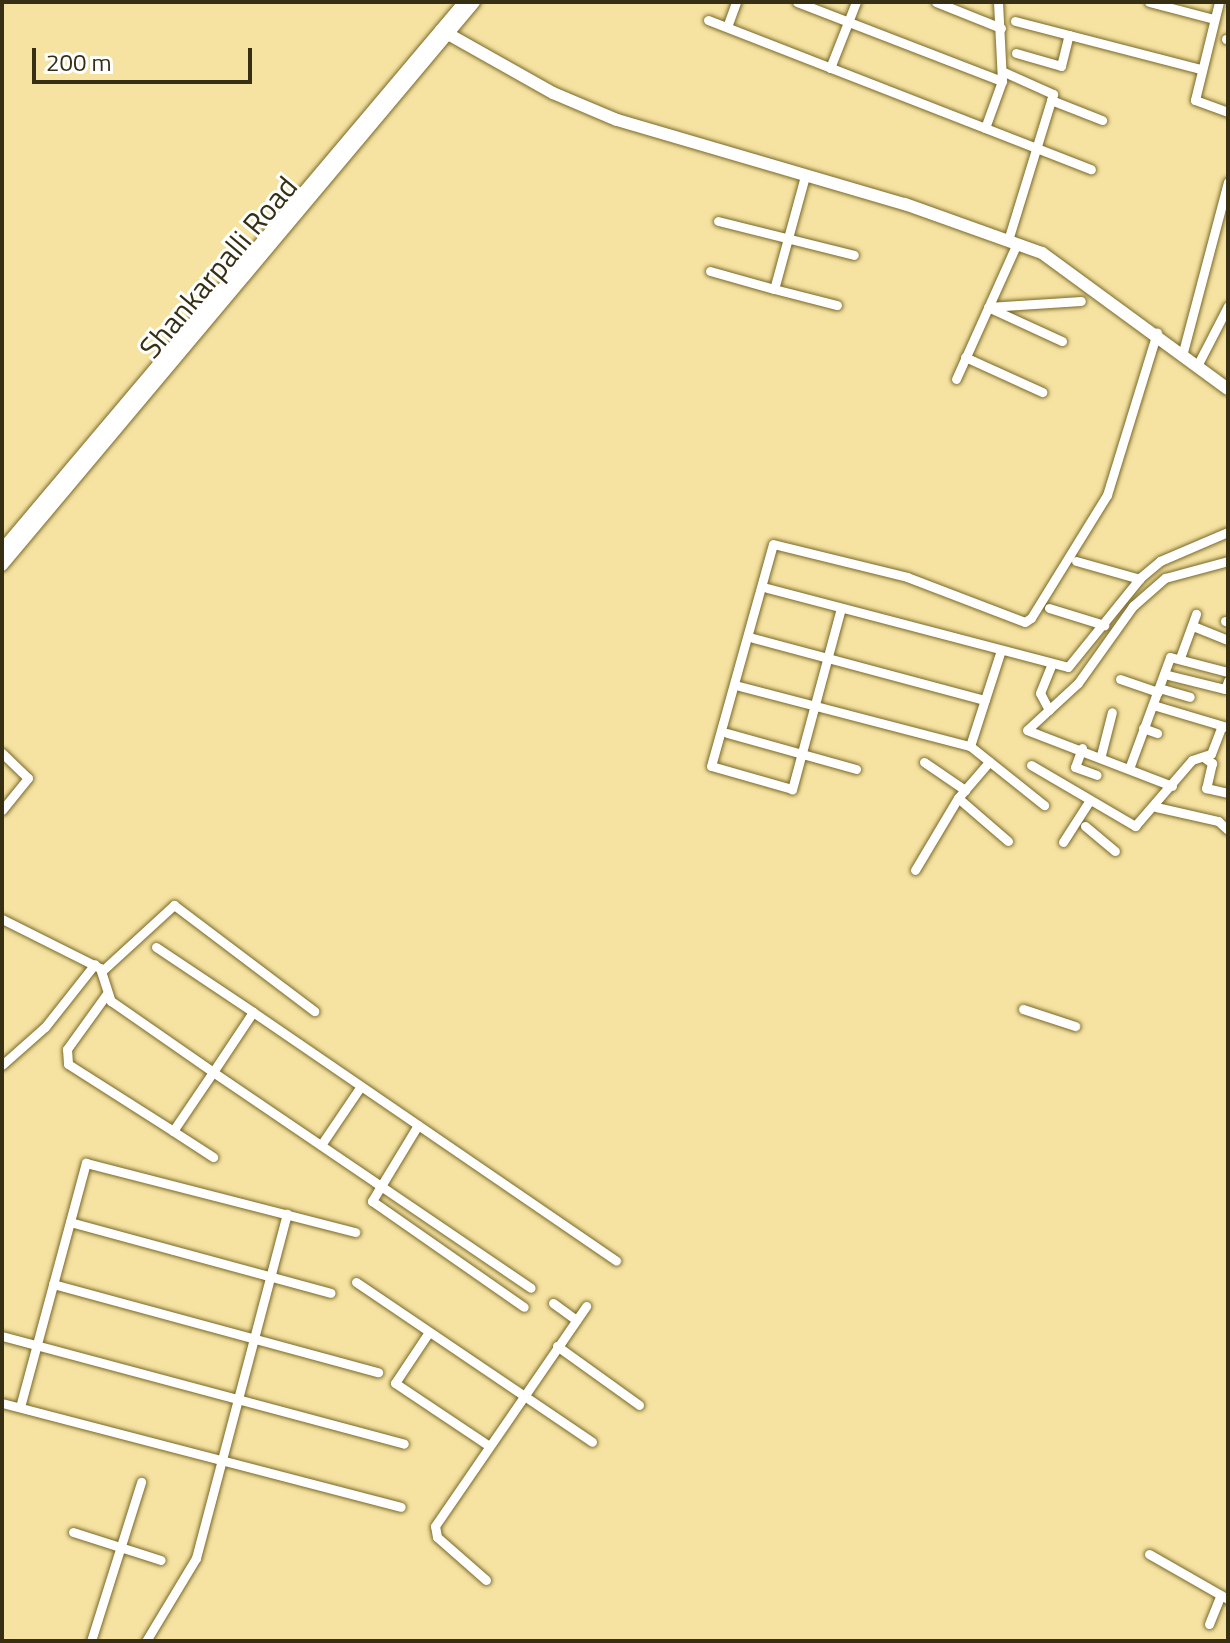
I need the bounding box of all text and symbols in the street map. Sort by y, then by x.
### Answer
scale bar [36,32,256,82]
text: 200 m [46,44,112,80]
street label: Shankarpalli Road [132,169,304,365]

